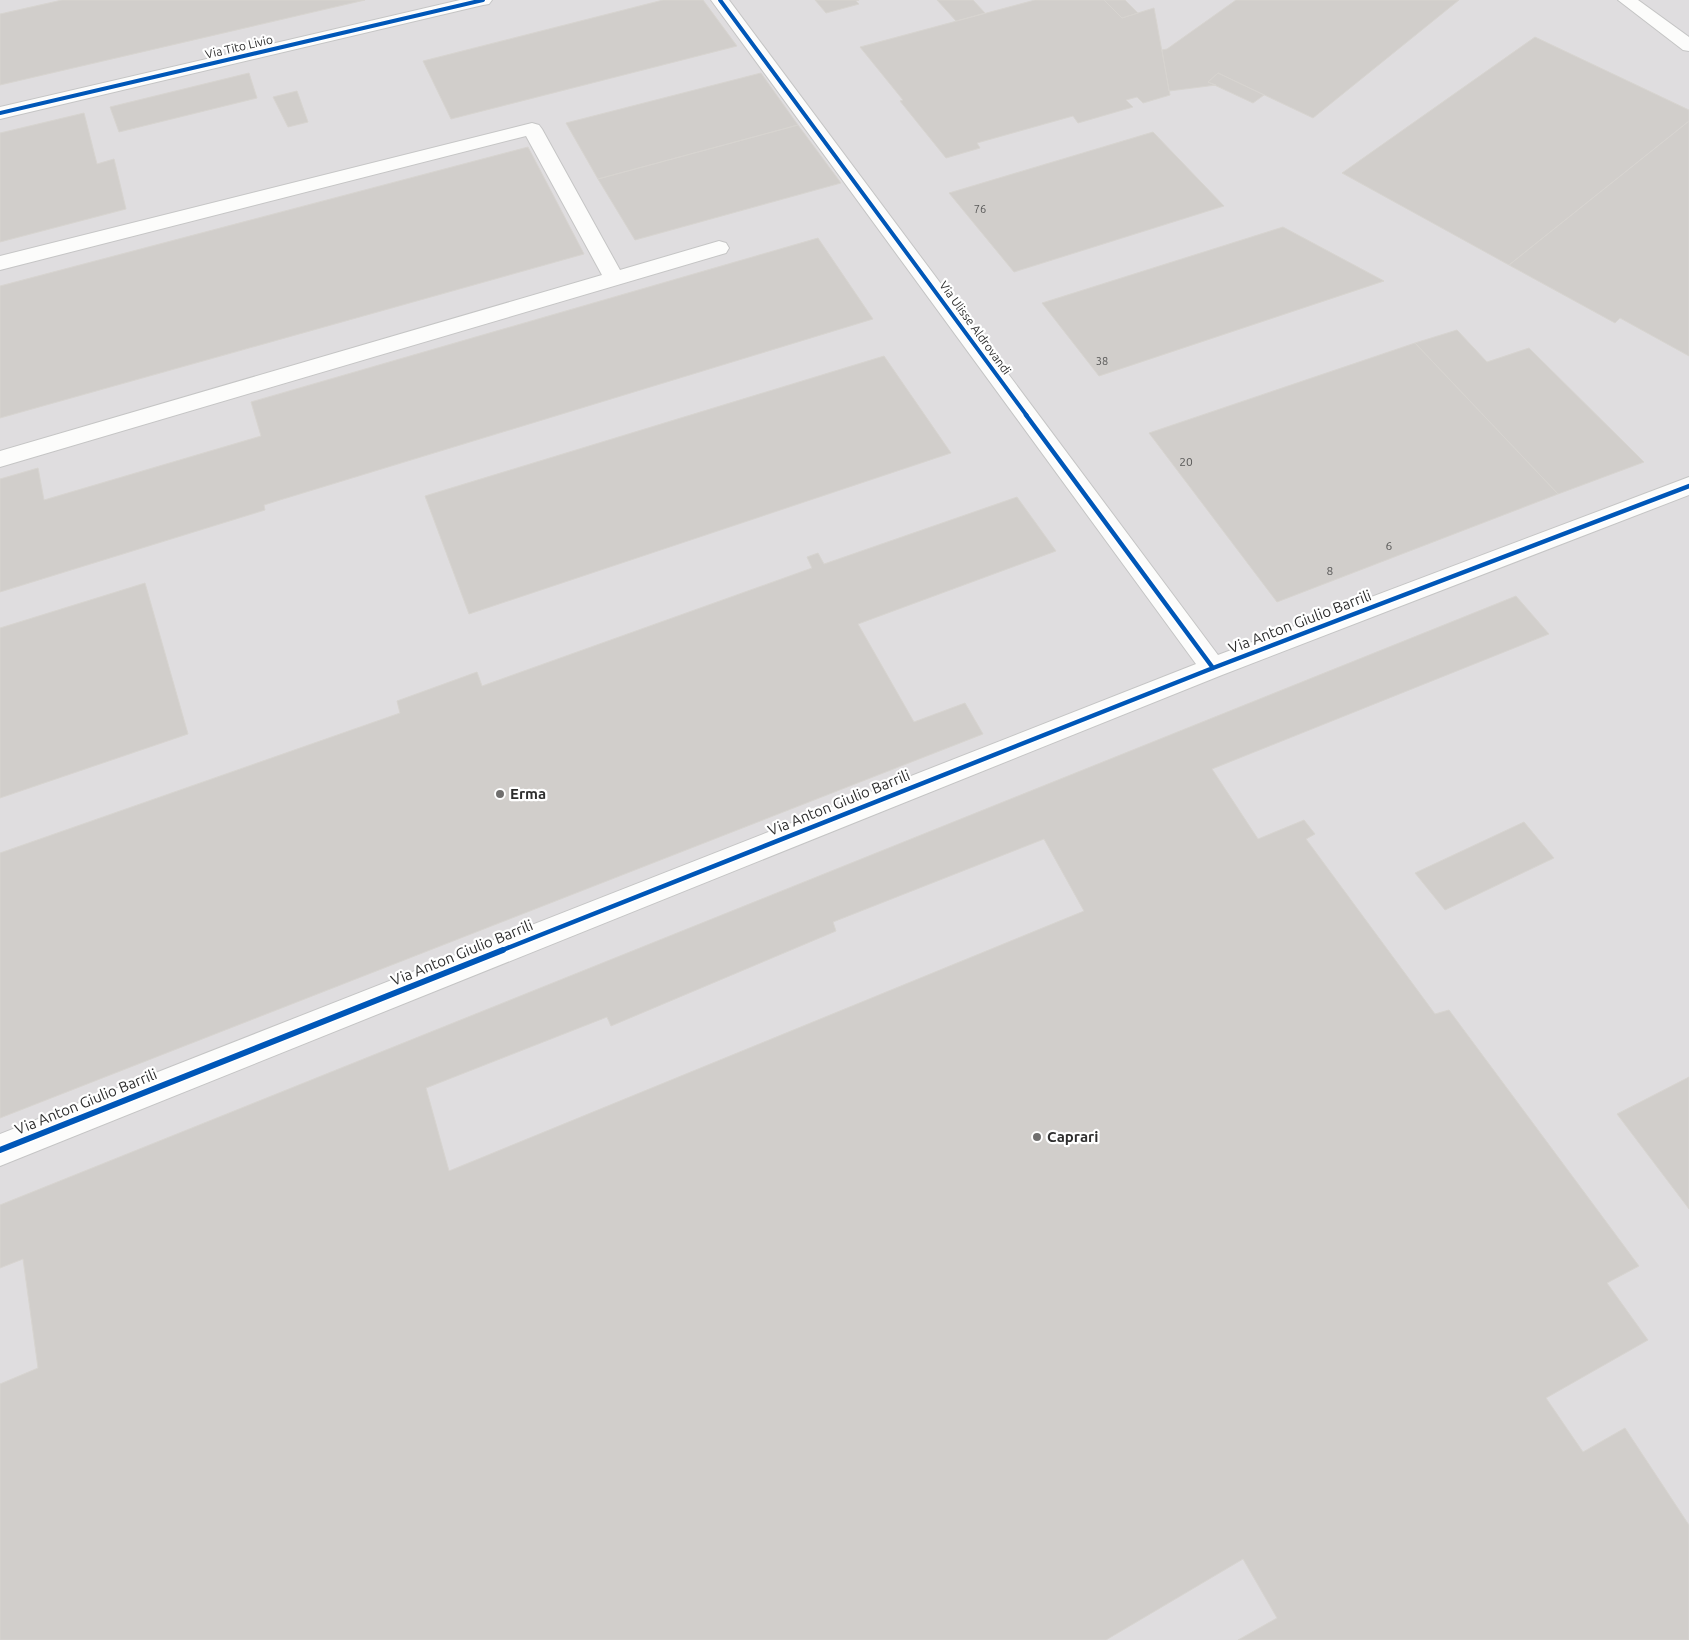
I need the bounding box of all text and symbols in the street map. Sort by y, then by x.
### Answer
street label: Via Tito Livio [204,32,274,61]
house number: 76 [974,203,986,215]
street label: Via Ulisse Aldrovandi [937,279,1014,377]
house number: 38 [1096,355,1108,367]
house number: 20 [1179,455,1193,468]
house number: 6 [1386,539,1393,552]
house number: 8 [1327,564,1334,577]
street label: Via Anton Giulio Barrili [1226,586,1374,657]
street label: Via Anton Giulio Barrili [765,766,912,839]
place label: Erma [510,785,546,802]
marker: Erma [494,788,506,800]
street label: Via Anton Giulio Barrili [388,916,535,989]
street label: Via Anton Giulio Barrili [12,1065,159,1138]
place label: Caprari [1047,1128,1098,1145]
marker: Caprari [1031,1131,1043,1143]

